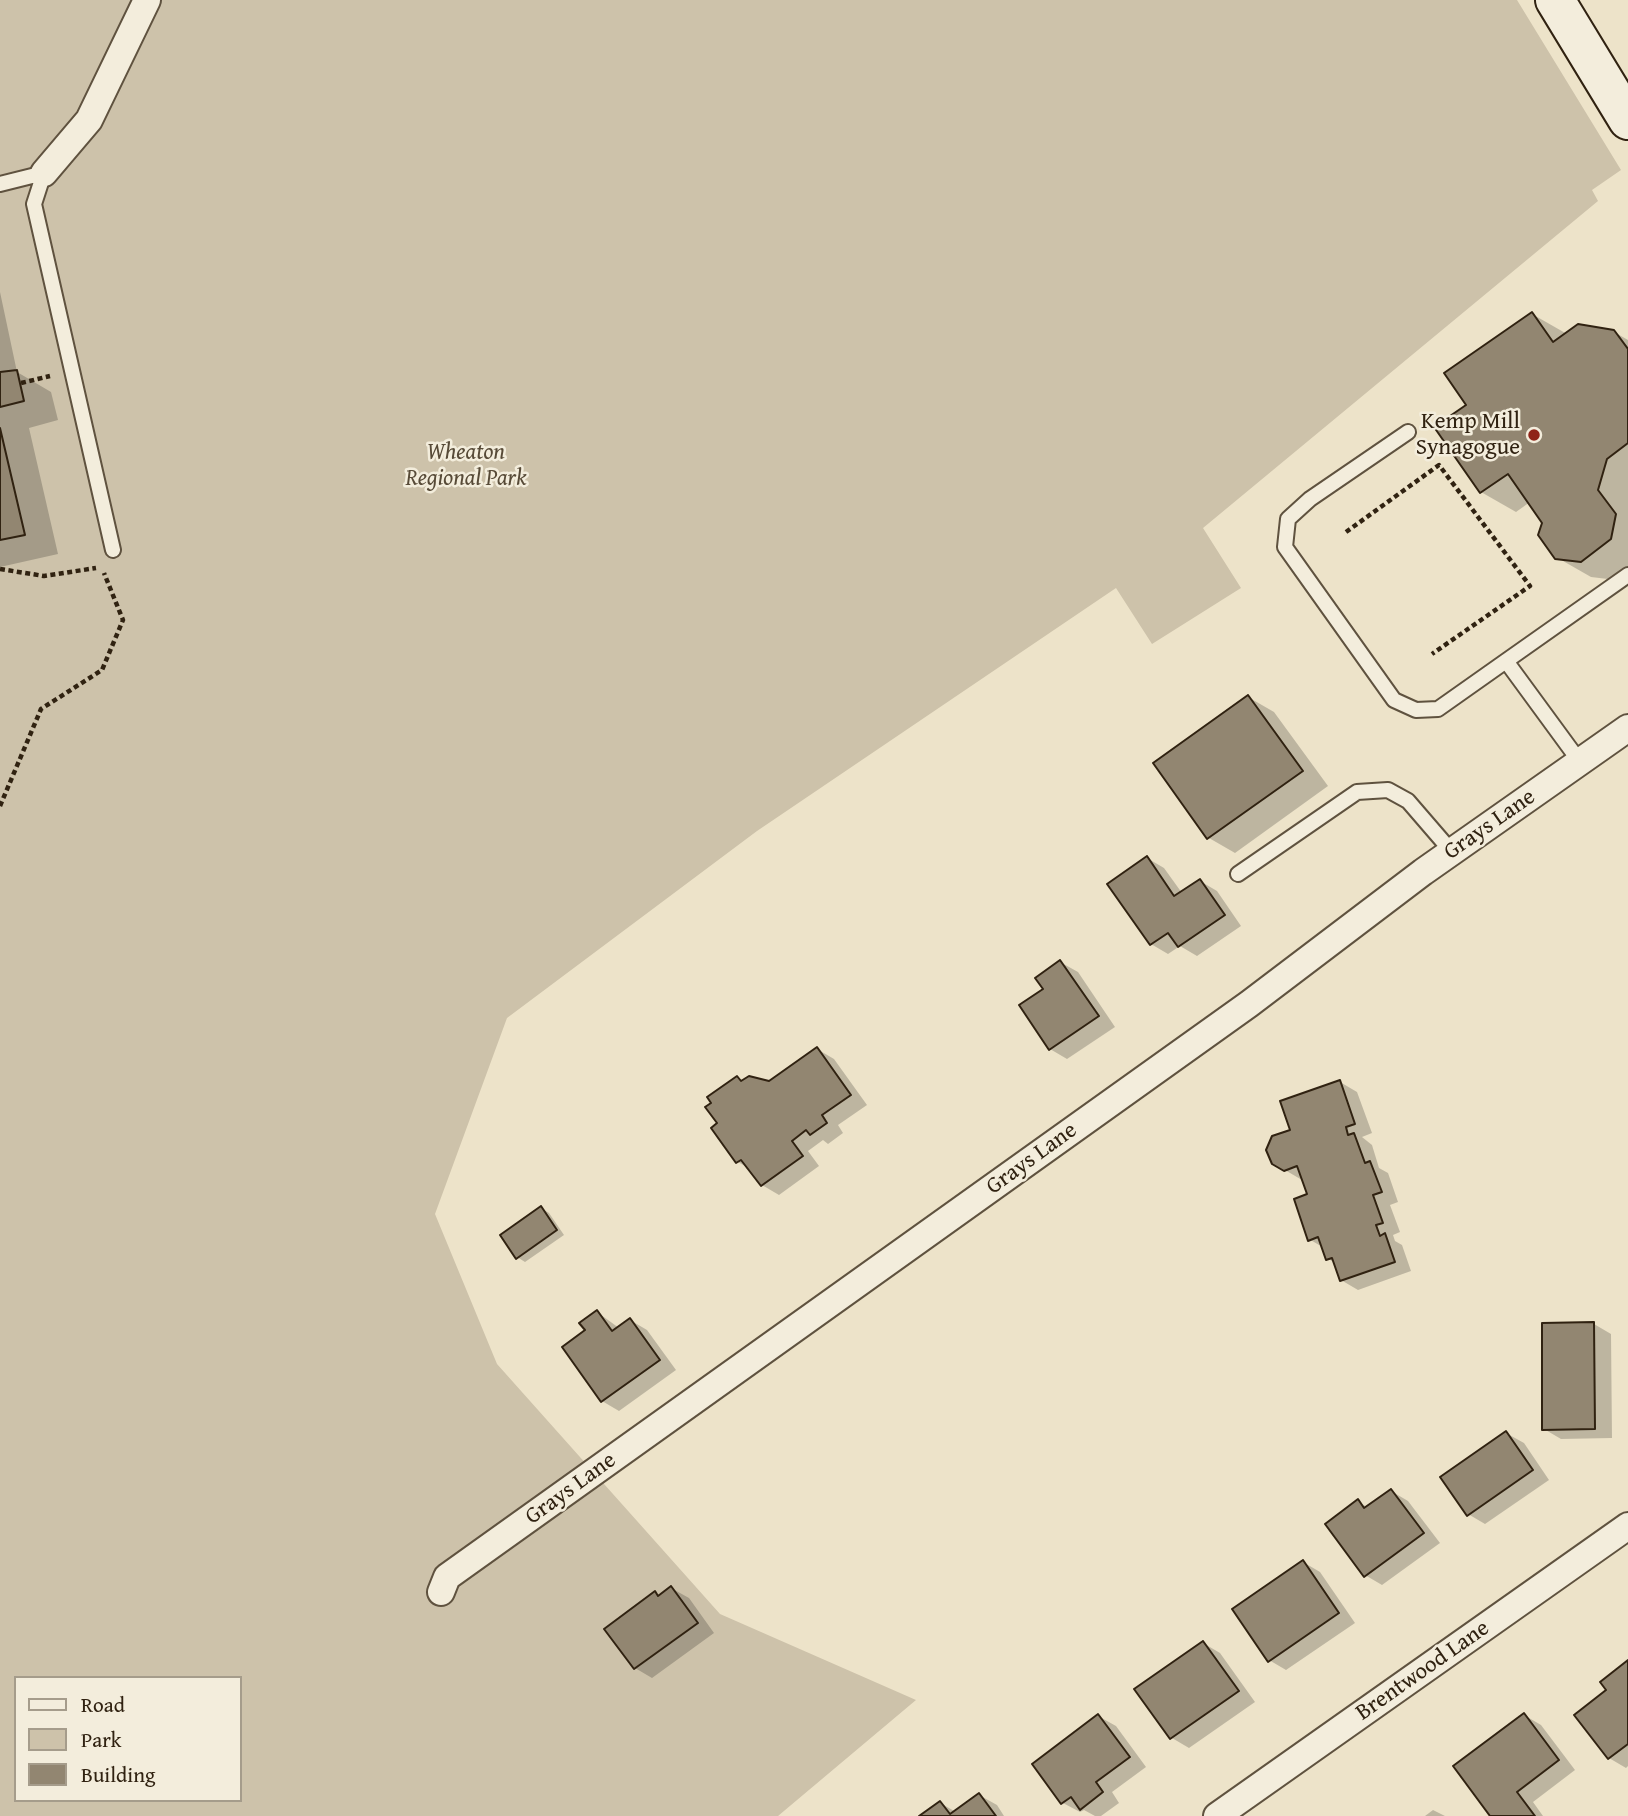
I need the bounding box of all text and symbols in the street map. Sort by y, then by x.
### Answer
place label: Kemp Mill Synagogue [1416,408,1520,462]
marker: Kemp Mill Synagogue [1526,427,1542,443]
park label: Wheaton Regional Park [405,439,527,493]
street label: Grays Lane [1439,784,1541,866]
street label: Grays Lane [981,1117,1083,1201]
street label: Grays Lane [520,1447,622,1531]
street label: Brentwood Lane [1351,1615,1495,1727]
legend [14,1676,242,1802]
text: Road [81,1689,125,1720]
text: Park [81,1724,122,1755]
text: Building [81,1759,155,1790]

